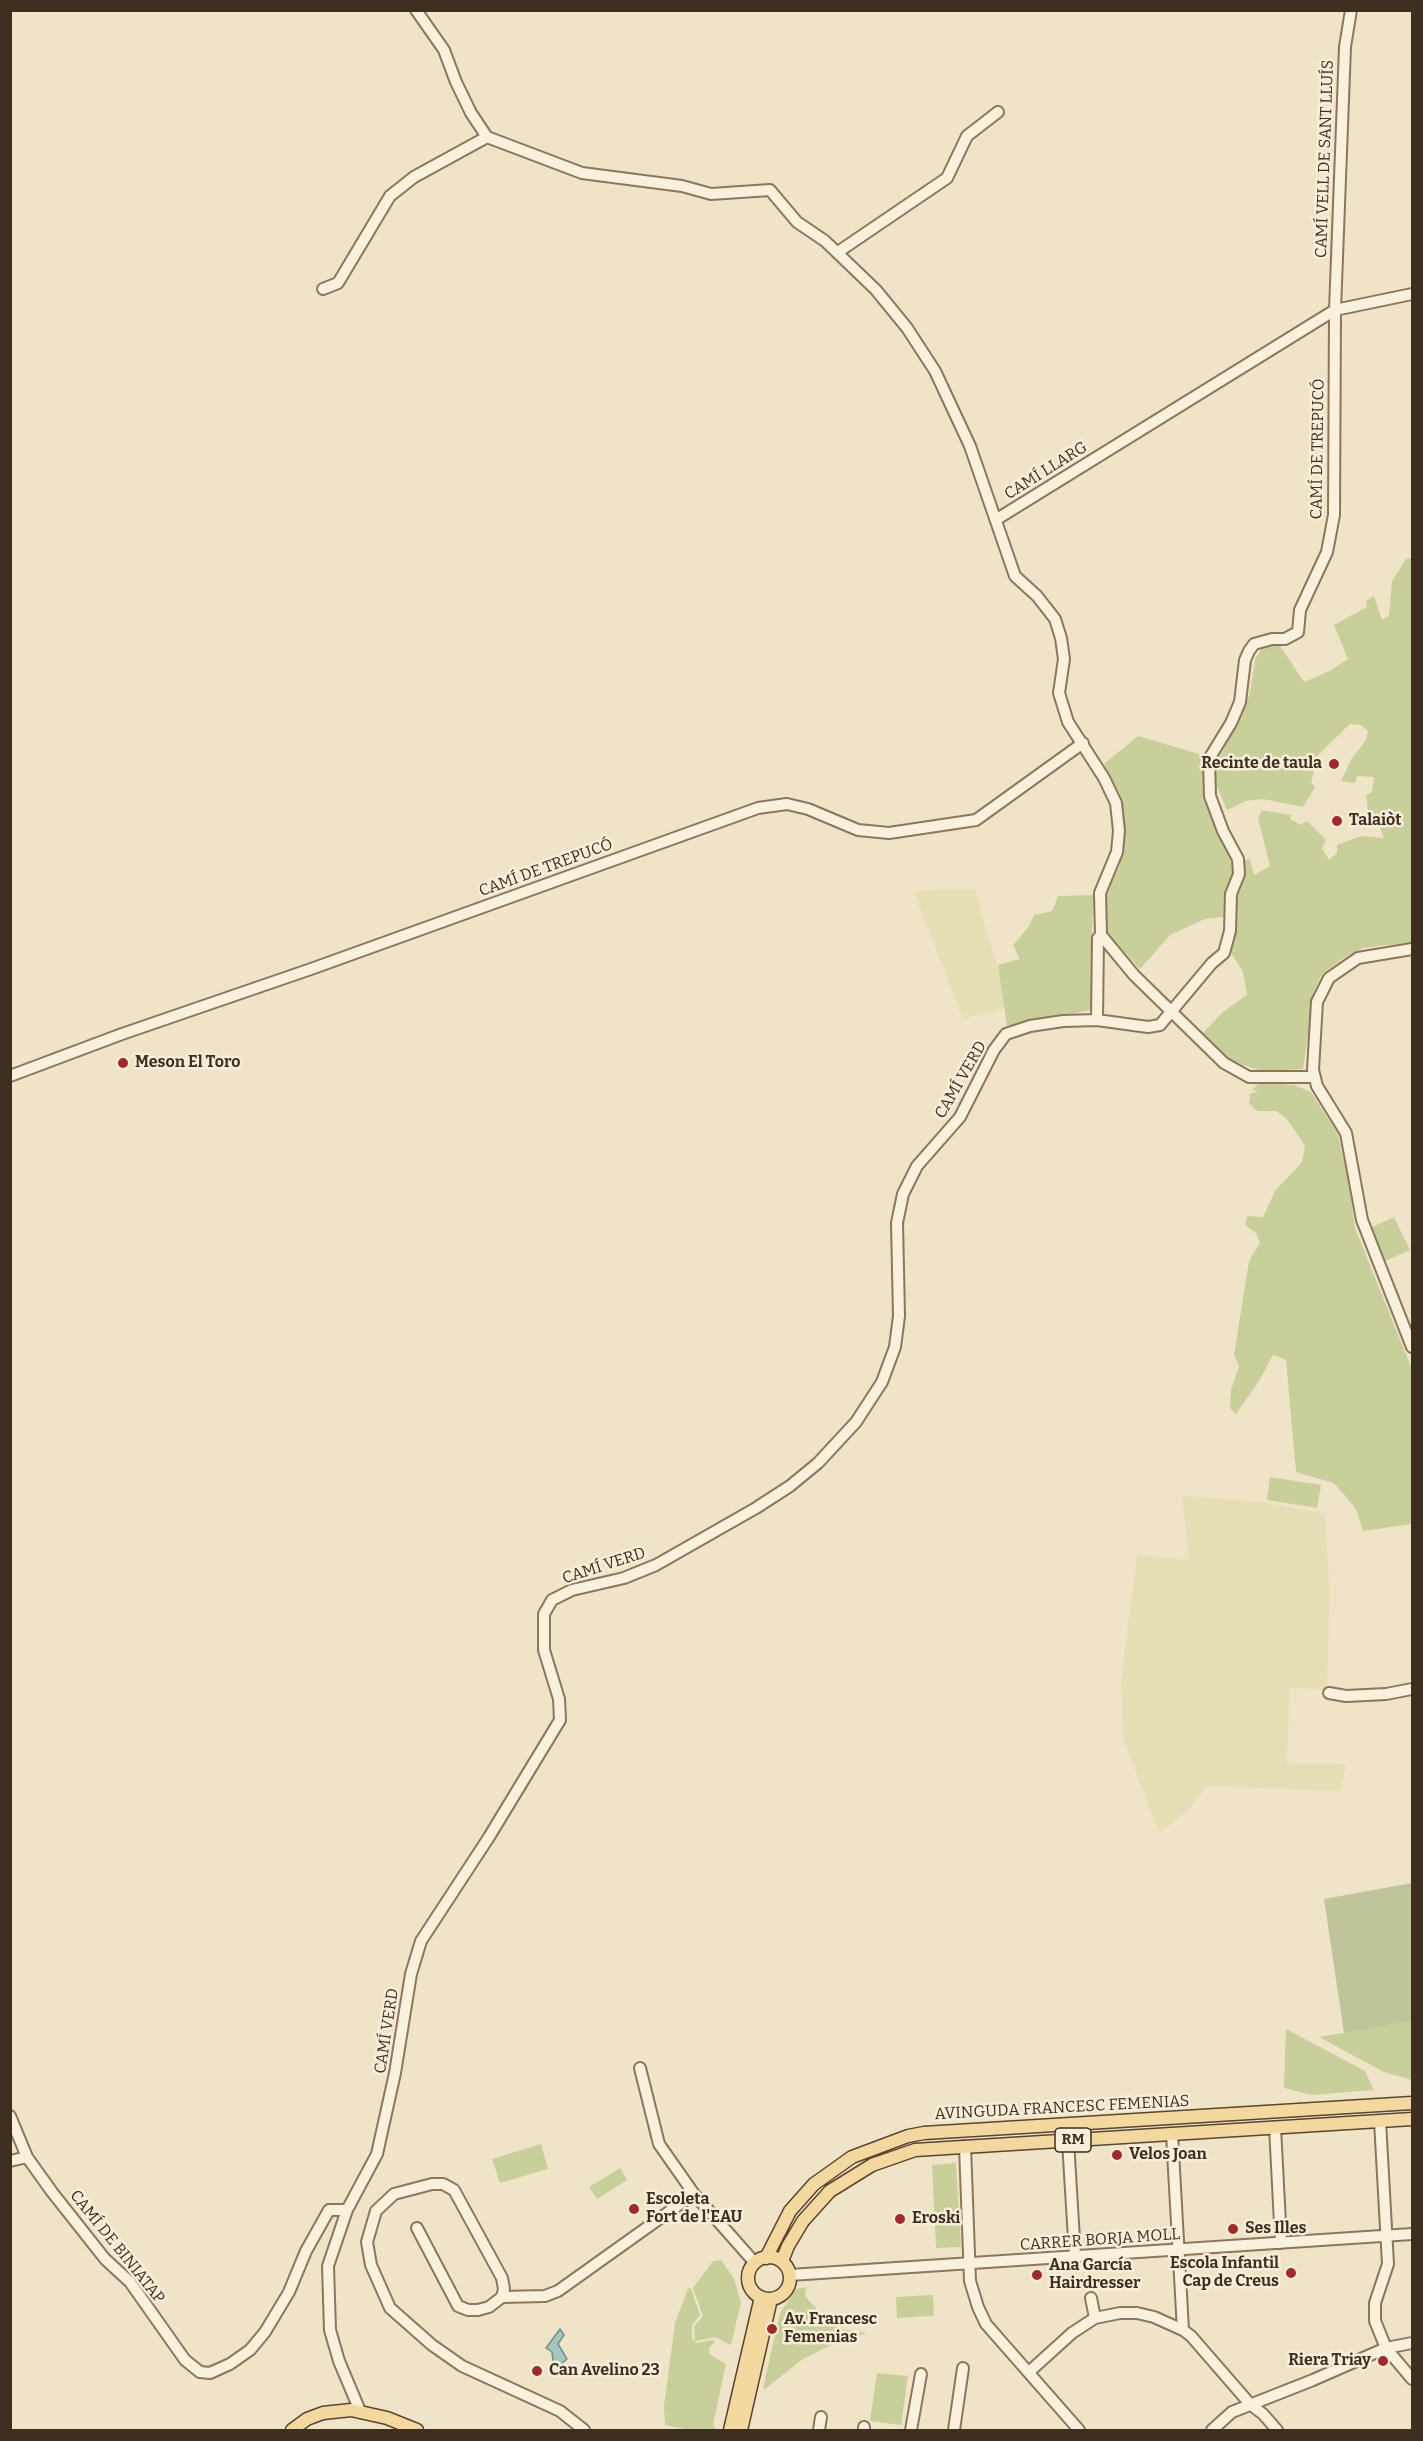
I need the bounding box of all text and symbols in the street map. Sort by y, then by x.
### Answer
street label: CAMÍ VELL DE SANT LLUÍS [1312,60,1338,258]
street label: CAMÍ DE TREPUCÓ [1307,378,1329,520]
street label: CAMÍ LLARG [1001,438,1091,504]
place label: Recinte de taula [1201,754,1322,774]
marker: Recinte de taula [1327,757,1341,771]
place label: Talaiòt [1349,811,1402,831]
marker: Talaiòt [1330,814,1344,828]
street label: CAMÍ DE TREPUCÓ [477,835,615,901]
street label: CAMÍ VERD [931,1038,991,1122]
place label: Meson El Toro [135,1053,240,1073]
marker: Meson El Toro [116,1056,130,1070]
street label: CAMÍ VERD [560,1544,648,1588]
street label: CAMÍ VERD [371,1987,403,2075]
street label: AVINGUDA FRANCESC FEMENIAS [934,2092,1190,2124]
road number: RM [1055,2128,1091,2152]
place label: Velos Joan [1129,2145,1207,2165]
marker: Velos Joan [1110,2148,1124,2162]
street label: CAMÍ DE BINIATAP [65,2187,169,2307]
place label: Escoleta Fort de l'EAU [646,2190,742,2228]
marker: Escoleta Fort de l'EAU [627,2202,641,2216]
place label: Eroski [912,2209,960,2229]
marker: Eroski [893,2212,907,2226]
place label: Ses Illes [1245,2219,1306,2239]
marker: Ses Illes [1226,2222,1240,2236]
street label: CARRER BORJA MOLL [1019,2225,1181,2255]
place label: Escola Infantil Cap de Creus [1170,2254,1279,2292]
place label: Ana García Hairdresser [1049,2256,1140,2294]
marker: Escola Infantil Cap de Creus [1284,2266,1298,2280]
marker: Ana García Hairdresser [1030,2268,1044,2282]
place label: Av. Francesc Femenias [784,2310,877,2348]
marker: Av. Francesc Femenias [765,2322,779,2336]
place label: Riera Triay [1288,2351,1371,2371]
marker: Riera Triay [1376,2354,1390,2368]
place label: Can Avelino 23 [549,2361,660,2381]
marker: Can Avelino 23 [530,2364,544,2378]

